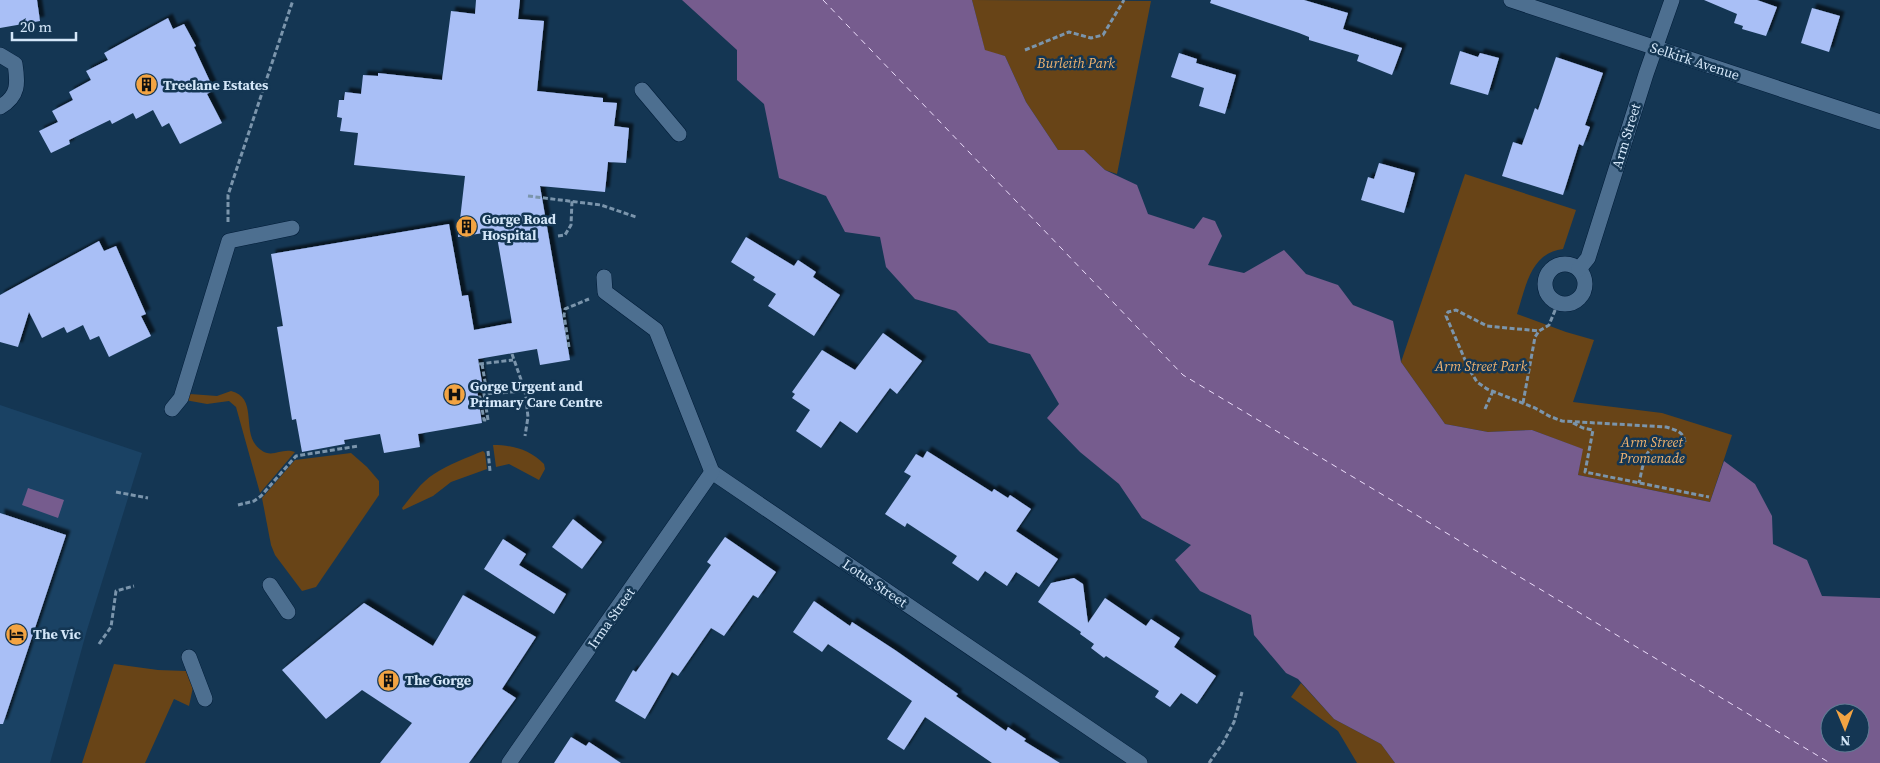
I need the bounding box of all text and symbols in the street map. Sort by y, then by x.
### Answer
scale bar [12,10,76,42]
text: 20 m [20,16,52,37]
street label: Selkirk Avenue [1648,37,1742,85]
park label: Burleith Park [1036,53,1115,73]
building icon: Treelane Estates [135,73,159,97]
place label: Treelane Estates [163,75,269,95]
street label: Arm Street [1607,100,1646,171]
place label: Gorge Road Hospital [482,209,557,245]
building icon: Gorge Road Hospital [454,215,478,239]
park label: Arm Street Park [1434,356,1527,376]
place label: Gorge Urgent and Primary Care Centre [470,376,603,412]
hospital icon: Gorge Urgent and Primary Care Centre [442,382,466,406]
park label: Arm Street Promenade [1618,432,1685,468]
street label: Lotus Street [839,554,912,612]
street label: Irma Street [583,583,640,653]
hotel icon: The Vic [5,622,29,646]
place label: The Vic [33,624,81,644]
building icon: The Gorge [377,668,401,692]
place label: The Gorge [405,670,471,690]
north arrow [1820,703,1870,753]
text: N [1840,731,1851,751]

